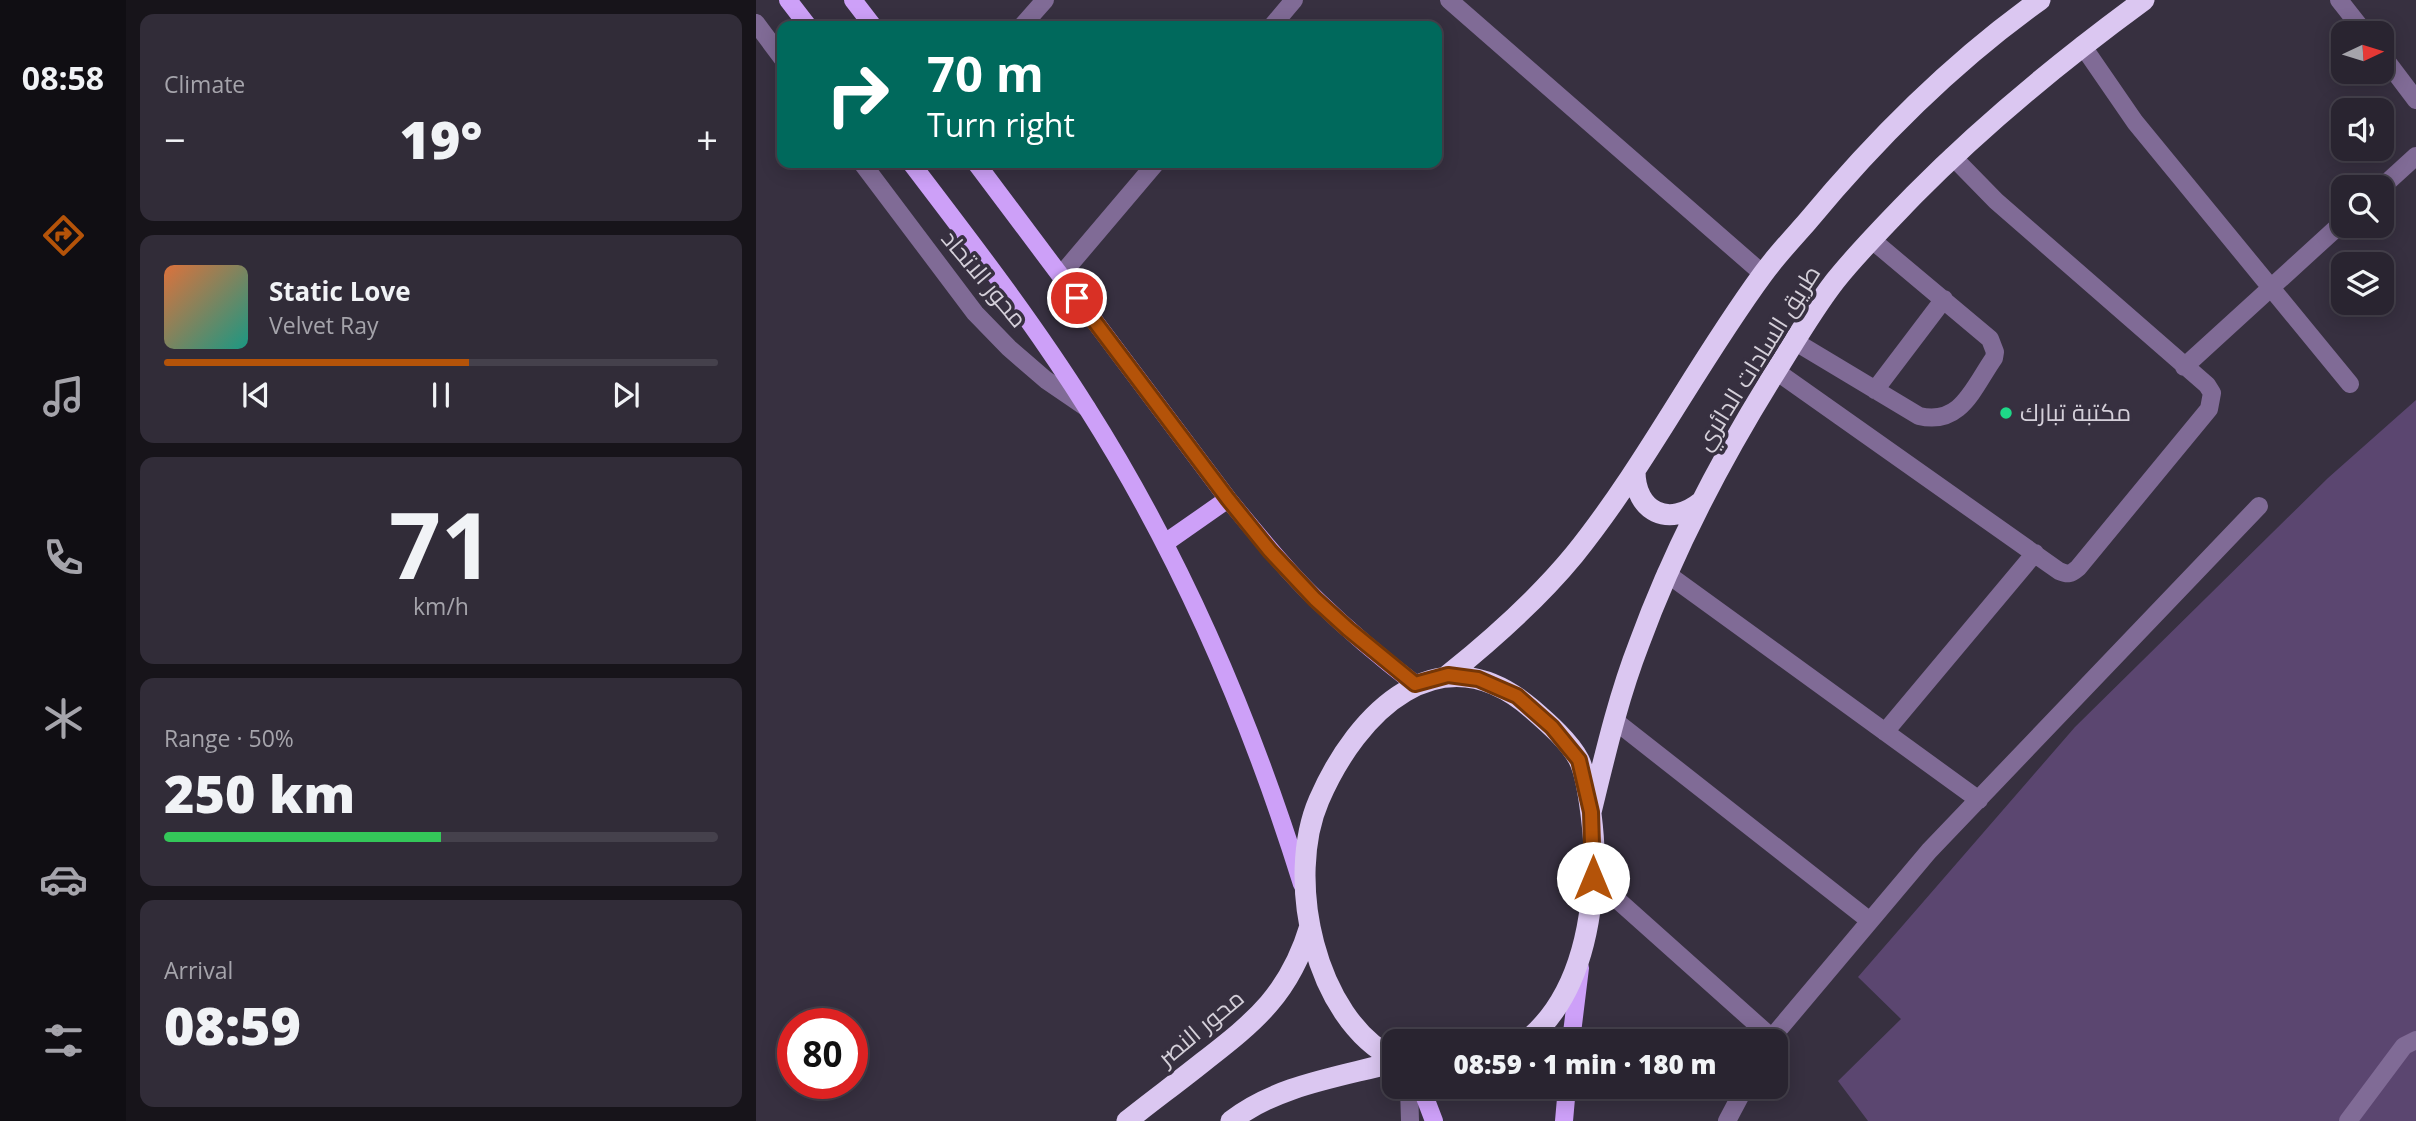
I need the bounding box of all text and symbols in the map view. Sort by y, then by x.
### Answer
north arrow [2331,21,2394,84]
map controls [2331,21,2394,315]
text: 70 m [927,40,1044,106]
icon: right [812,49,903,140]
text: 08:58 [22,56,104,99]
text: Climate [164,68,245,100]
button: sound [2331,98,2394,161]
text: 19° [400,103,482,174]
text: Turn right [927,103,1075,146]
text: − [164,113,186,165]
text: + [696,113,718,165]
button: search [2331,175,2394,238]
icon: directions [39,211,88,260]
street label: محور الاتحاد [935,222,1036,334]
button: layers [2331,252,2394,315]
street label: طريق السادات الدائري [1686,258,1830,458]
pin [1047,268,1107,328]
text: Static Love [269,273,411,309]
icon: arrive [1058,279,1096,317]
text: Velvet Ray [269,309,379,341]
icon: music [39,372,88,421]
icon: previous [237,376,275,414]
icon: pause [422,376,460,414]
icon: next [607,376,645,414]
place label: مكتبة تبارك [2020,395,2131,428]
marker: مكتبة تبارك [1998,405,2014,421]
text: 71 [389,482,493,606]
icon: phone [39,533,88,582]
text: km/h [413,590,469,622]
icon: climate [39,694,88,743]
text: Range · 50% [164,722,294,754]
text: 250 km [164,757,355,828]
position arrow [1556,841,1630,915]
icon: car [39,855,88,904]
text: Arrival [164,954,233,986]
street label: محور النصر [1148,981,1250,1074]
text: 08:59 [164,989,301,1060]
speed limit sign: 80 [777,1008,868,1099]
icon: filters [39,1016,88,1065]
text: 08:59 · 1 min · 180 m [1454,1046,1716,1082]

